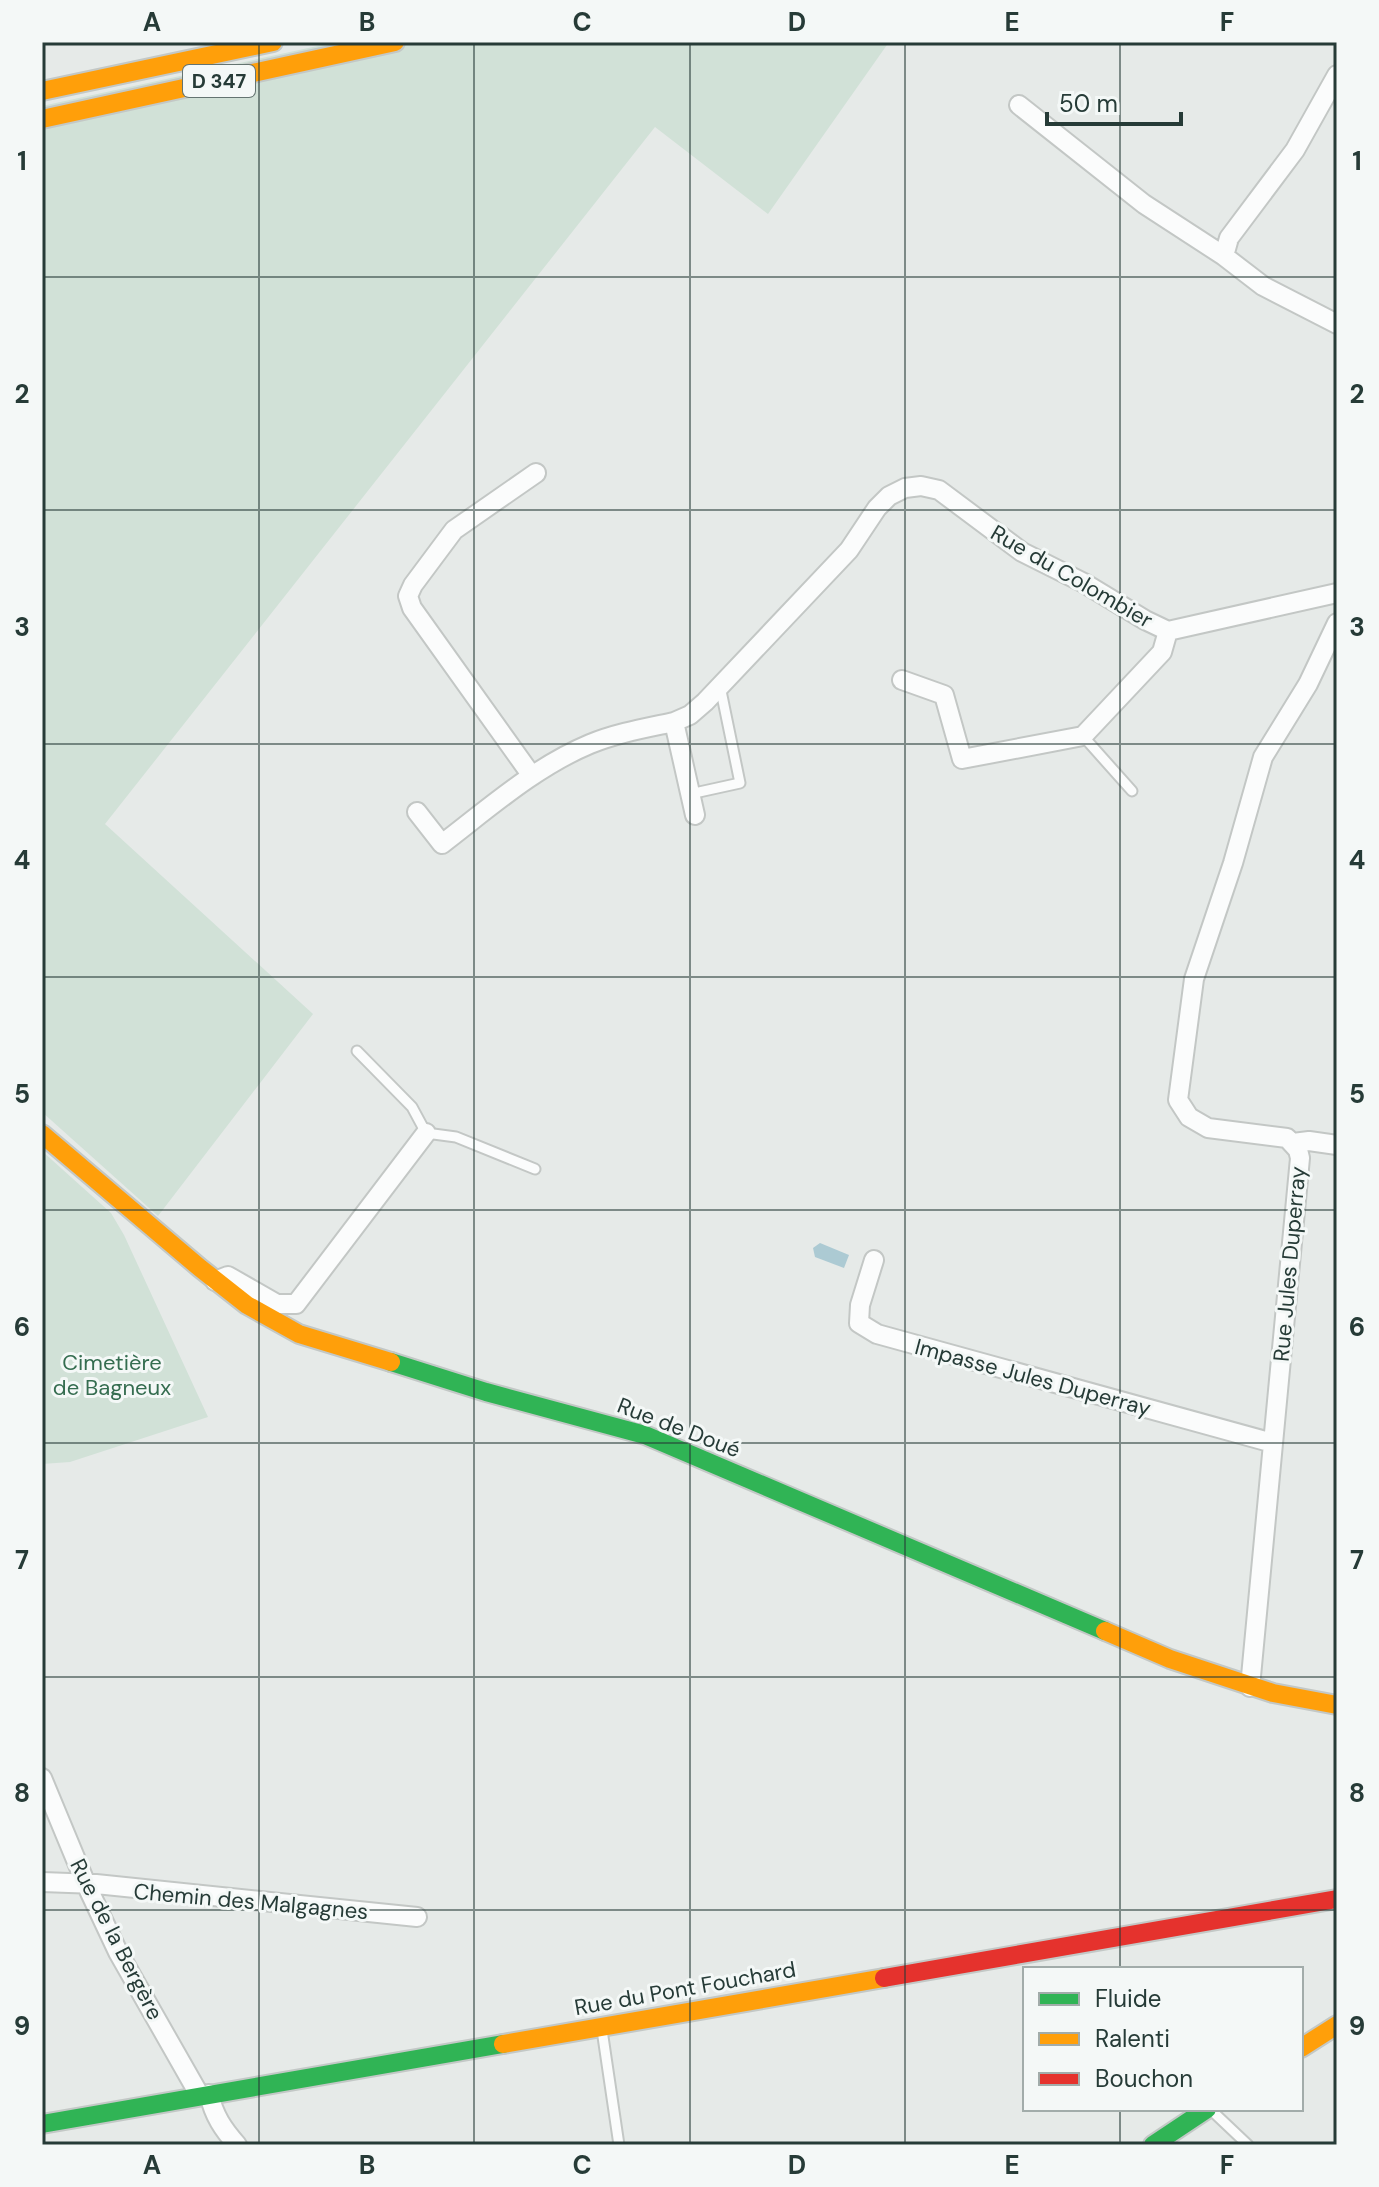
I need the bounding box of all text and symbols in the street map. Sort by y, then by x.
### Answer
text: A [143,5,161,39]
text: B [359,5,375,39]
text: C [572,5,592,39]
text: D [788,5,806,39]
text: E [1004,5,1020,39]
text: F [1220,5,1234,39]
road number: D 347 [183,65,255,97]
scale bar [1047,76,1181,126]
text: 50 m [1059,88,1118,119]
text: 1 [17,144,27,178]
text: 1 [1352,144,1362,178]
text: 2 [14,377,30,411]
text: 2 [1349,377,1365,411]
street label: Rue du Colombier [986,518,1158,635]
text: 3 [14,610,30,644]
text: 3 [1349,610,1365,644]
text: 4 [14,843,30,877]
text: 4 [1349,843,1365,877]
text: 5 [14,1077,30,1111]
text: 5 [1349,1077,1365,1111]
street label: Rue Jules Duperray [1267,1165,1312,1363]
text: 6 [14,1310,30,1344]
text: 6 [1349,1310,1365,1344]
street label: Impasse Jules Duperray [912,1332,1154,1423]
park label: Cimetière de Bagneux [53,1348,171,1402]
street label: Rue de Doué [613,1391,744,1464]
text: 7 [15,1543,29,1577]
text: 7 [1350,1543,1364,1577]
text: 8 [14,1776,30,1810]
text: 8 [1349,1776,1365,1810]
street label: Rue de la Bergère [63,1854,170,2025]
street label: Chemin des Malgagnes [132,1877,370,1926]
street label: Rue du Pont Fouchard [572,1955,798,2022]
legend [1023,1967,1303,2111]
text: Fluide [1095,1983,1161,2014]
text: 9 [14,2009,30,2043]
text: 9 [1349,2009,1365,2043]
text: Ralenti [1095,2023,1170,2054]
text: Bouchon [1095,2063,1193,2094]
text: A [143,2148,161,2182]
text: B [359,2148,375,2182]
text: C [572,2148,592,2182]
text: D [788,2148,806,2182]
text: E [1004,2148,1020,2182]
text: F [1220,2148,1234,2182]

